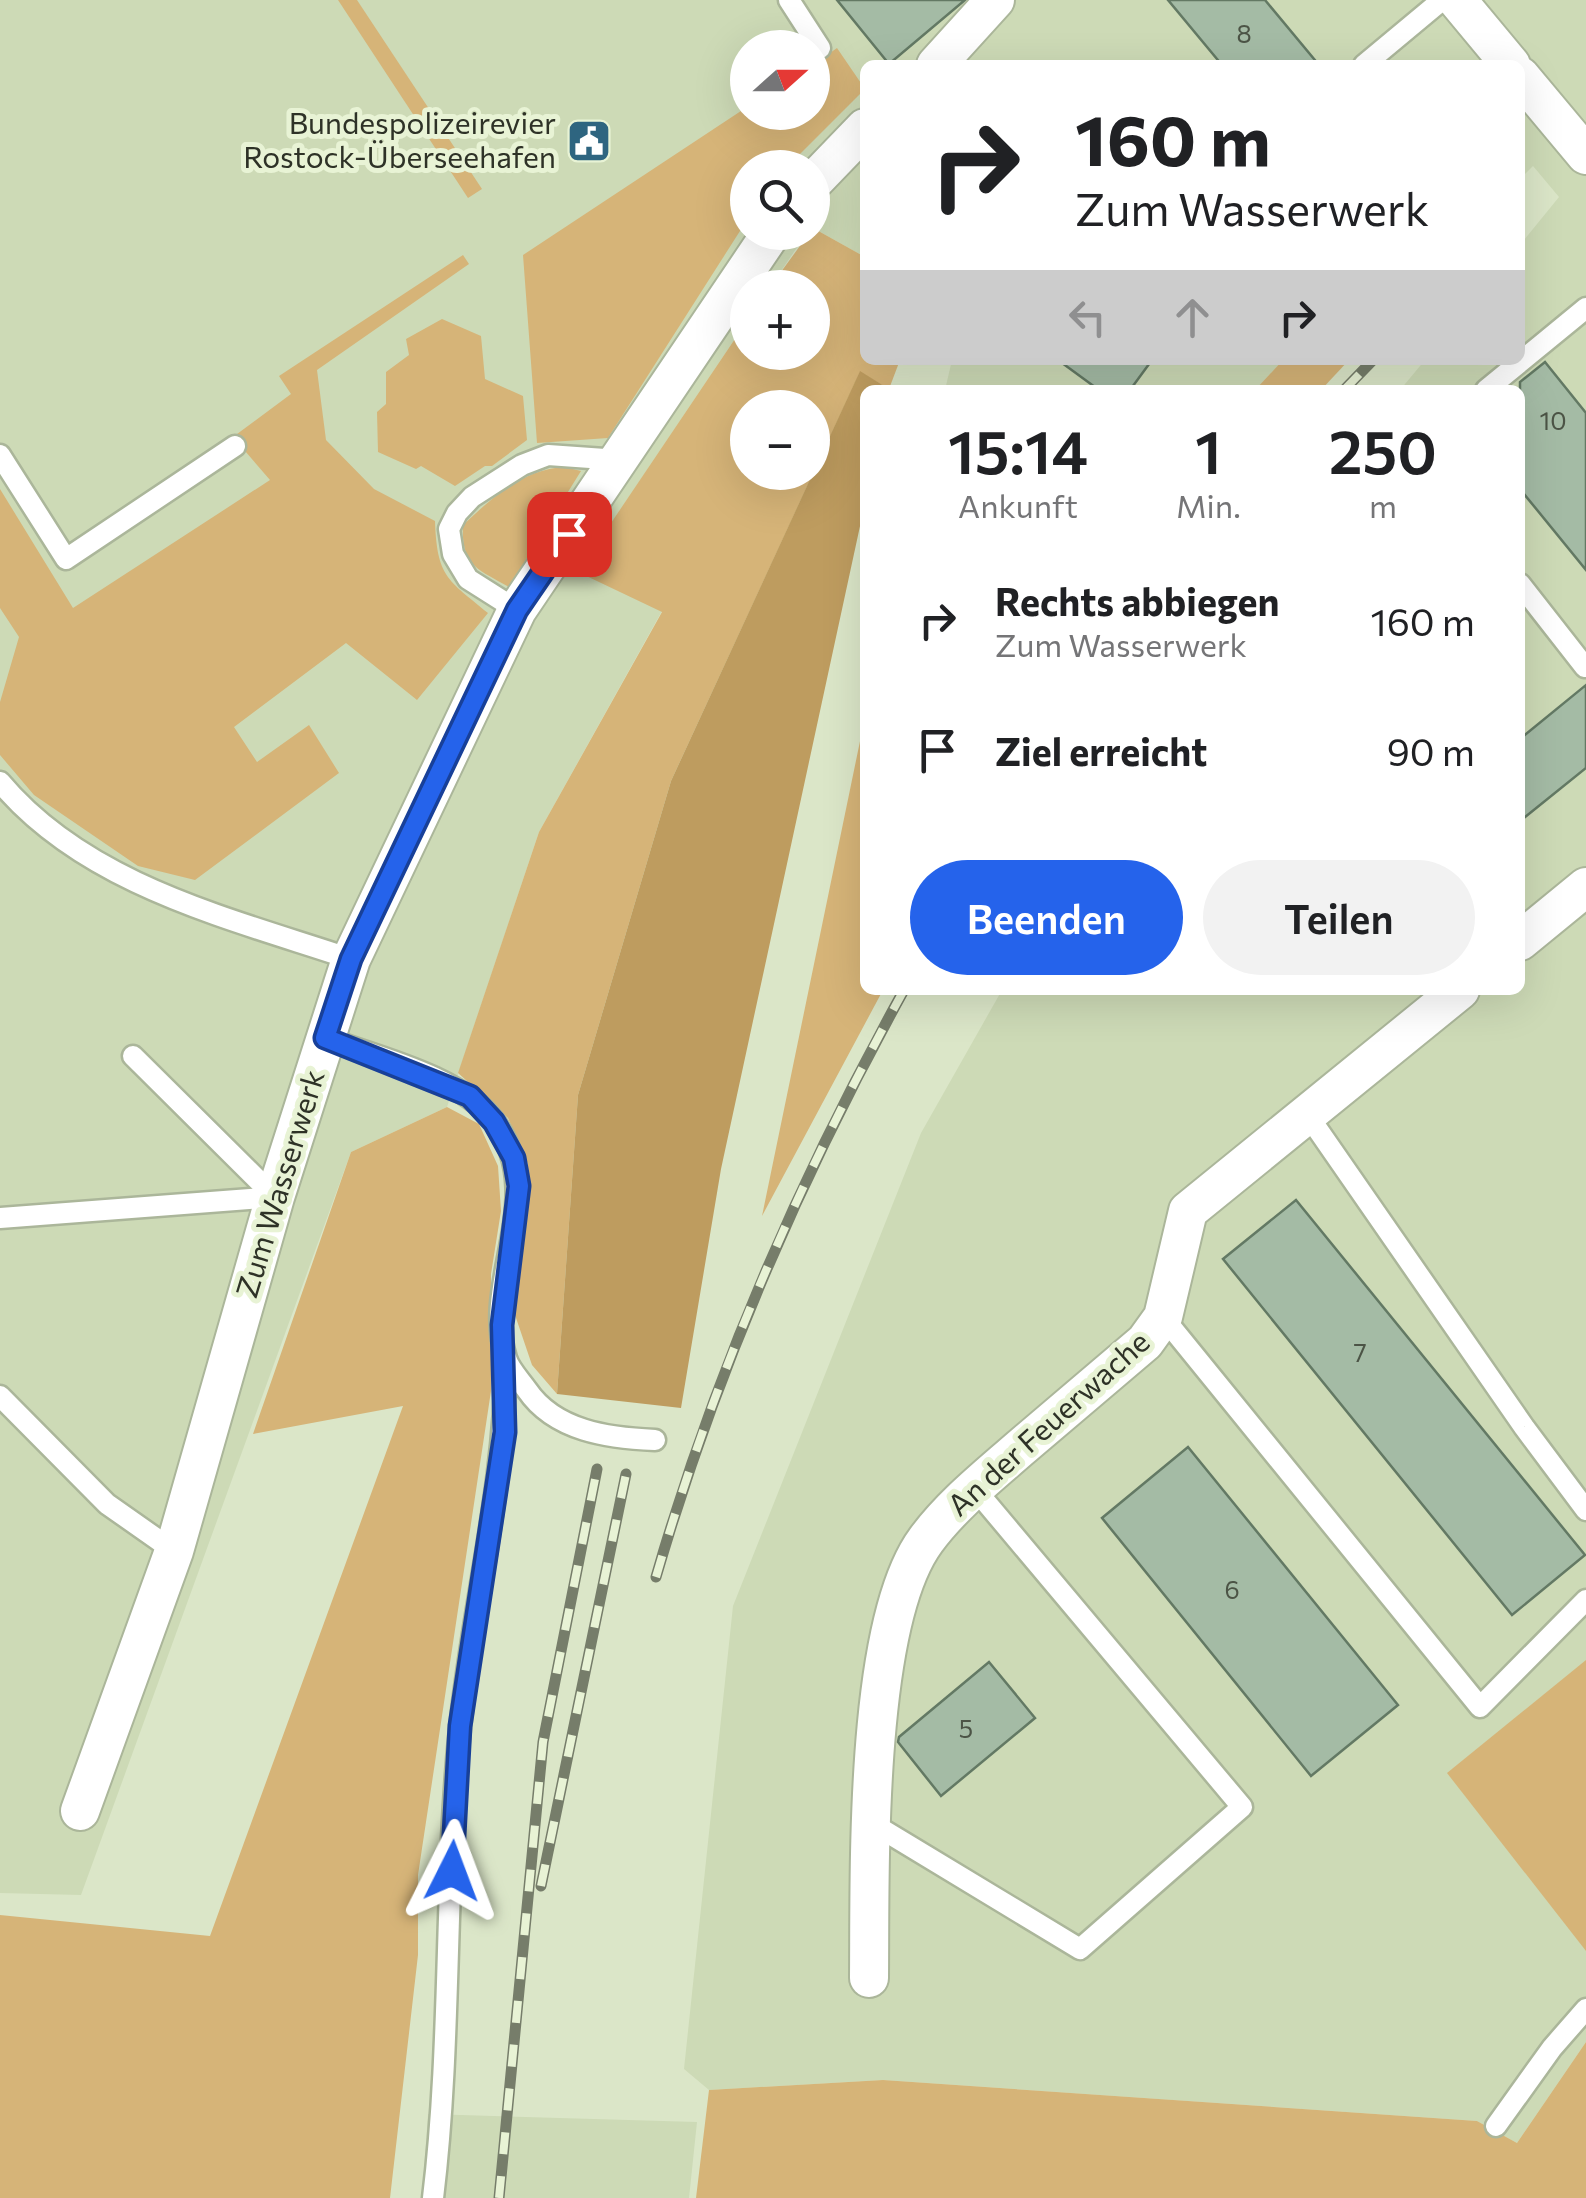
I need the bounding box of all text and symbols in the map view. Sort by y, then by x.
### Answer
house number: 8 [1236,18,1252,48]
north arrow [730,30,830,130]
map controls [730,30,830,490]
text: 160 m [1075,95,1271,180]
icon: right [910,100,1040,230]
place label: Bundespolizeirevier Rostock-Überseehafen [243,103,556,174]
public building icon: Bundespolizeirevier Rostock-Überseehafen [566,118,612,164]
button: search [730,150,830,250]
text: Zum Wasserwerk [1075,180,1429,235]
button: + [730,270,830,370]
icon: left [1060,290,1115,345]
icon: ahead [1165,290,1220,345]
icon: right [1270,290,1325,345]
button: − [730,390,830,490]
house number: 10 [1539,405,1567,435]
text: 15:14 [948,413,1088,486]
text: 1 [1195,413,1222,486]
text: 250 [1329,413,1437,486]
text: Ankunft [958,485,1078,525]
text: Min. [1176,485,1241,525]
text: m [1369,485,1397,525]
pin [527,492,612,577]
icon: arrive [542,507,597,562]
text: Rechts abbiegen [995,577,1279,624]
icon: right [910,593,965,648]
text: 160 m [1370,597,1475,644]
text: Zum Wasserwerk [995,624,1247,664]
icon: arrive [910,723,965,778]
text: Ziel erreicht [995,727,1207,774]
text: 90 m [1387,727,1475,774]
button: Beenden [910,860,1183,975]
button: Teilen [1203,860,1475,975]
street label: Zum Wasserwerk [226,1065,331,1302]
street label: An der Feuerwache [939,1322,1156,1522]
house number: 7 [1353,1337,1367,1367]
house number: 6 [1224,1574,1240,1604]
house number: 5 [959,1713,973,1743]
position arrow [400,1819,504,1923]

